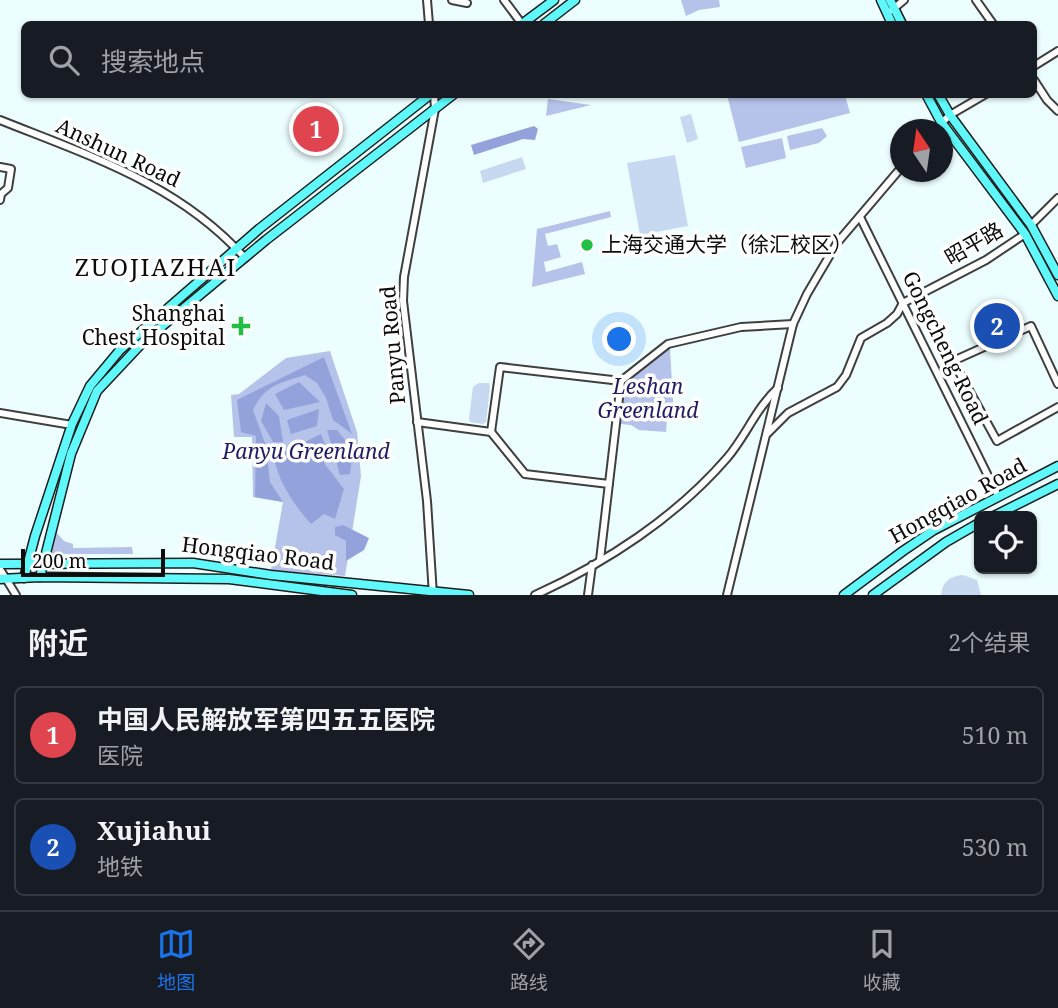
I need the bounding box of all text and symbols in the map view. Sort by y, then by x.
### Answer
search box [21,21,1037,98]
icon: search [45,41,83,79]
text: 搜索地点 [101,43,205,79]
pin: 1 [293,103,339,155]
street label: Anshun Road [52,111,185,193]
north arrow [890,119,953,182]
street label: 昭平路 [939,215,1008,271]
place label: 上海交通大学（徐汇校区） [601,230,853,258]
marker: 上海交通大学（徐汇校区） [579,237,595,253]
district label: ZUOJIAZHAI [75,250,237,283]
street label: Gongcheng Road [897,266,995,429]
street label: Panyu Road [373,285,411,406]
place label: Shanghai Chest Hospital [82,299,225,351]
pin: 2 [974,300,1020,352]
marker: Shanghai Chest Hospital [231,316,251,336]
your location [602,322,636,356]
park label: Leshan Greenland [598,372,699,424]
park label: Panyu Greenland [221,437,391,465]
street label: Hongqiao Road [884,451,1031,550]
map controls [974,511,1037,574]
button: locate [974,511,1037,574]
street label: Hongqiao Road [180,530,336,576]
scale bar [21,546,164,578]
text: 200 m [32,548,87,574]
text: 附近 [28,622,88,663]
text: 2个结果 [948,626,1030,658]
text: 中国人民解放军第四五五医院 [97,701,435,737]
text: 1 [47,719,60,751]
text: 510 m [962,719,1028,751]
text: 医院 [97,739,143,771]
text: Xujiahui [97,812,211,848]
text: 2 [47,831,60,863]
text: 530 m [962,831,1028,863]
text: 地铁 [97,850,143,882]
tab: 地图 [157,925,195,995]
tab: 路线 [510,925,548,995]
tab: 收藏 [863,925,901,995]

